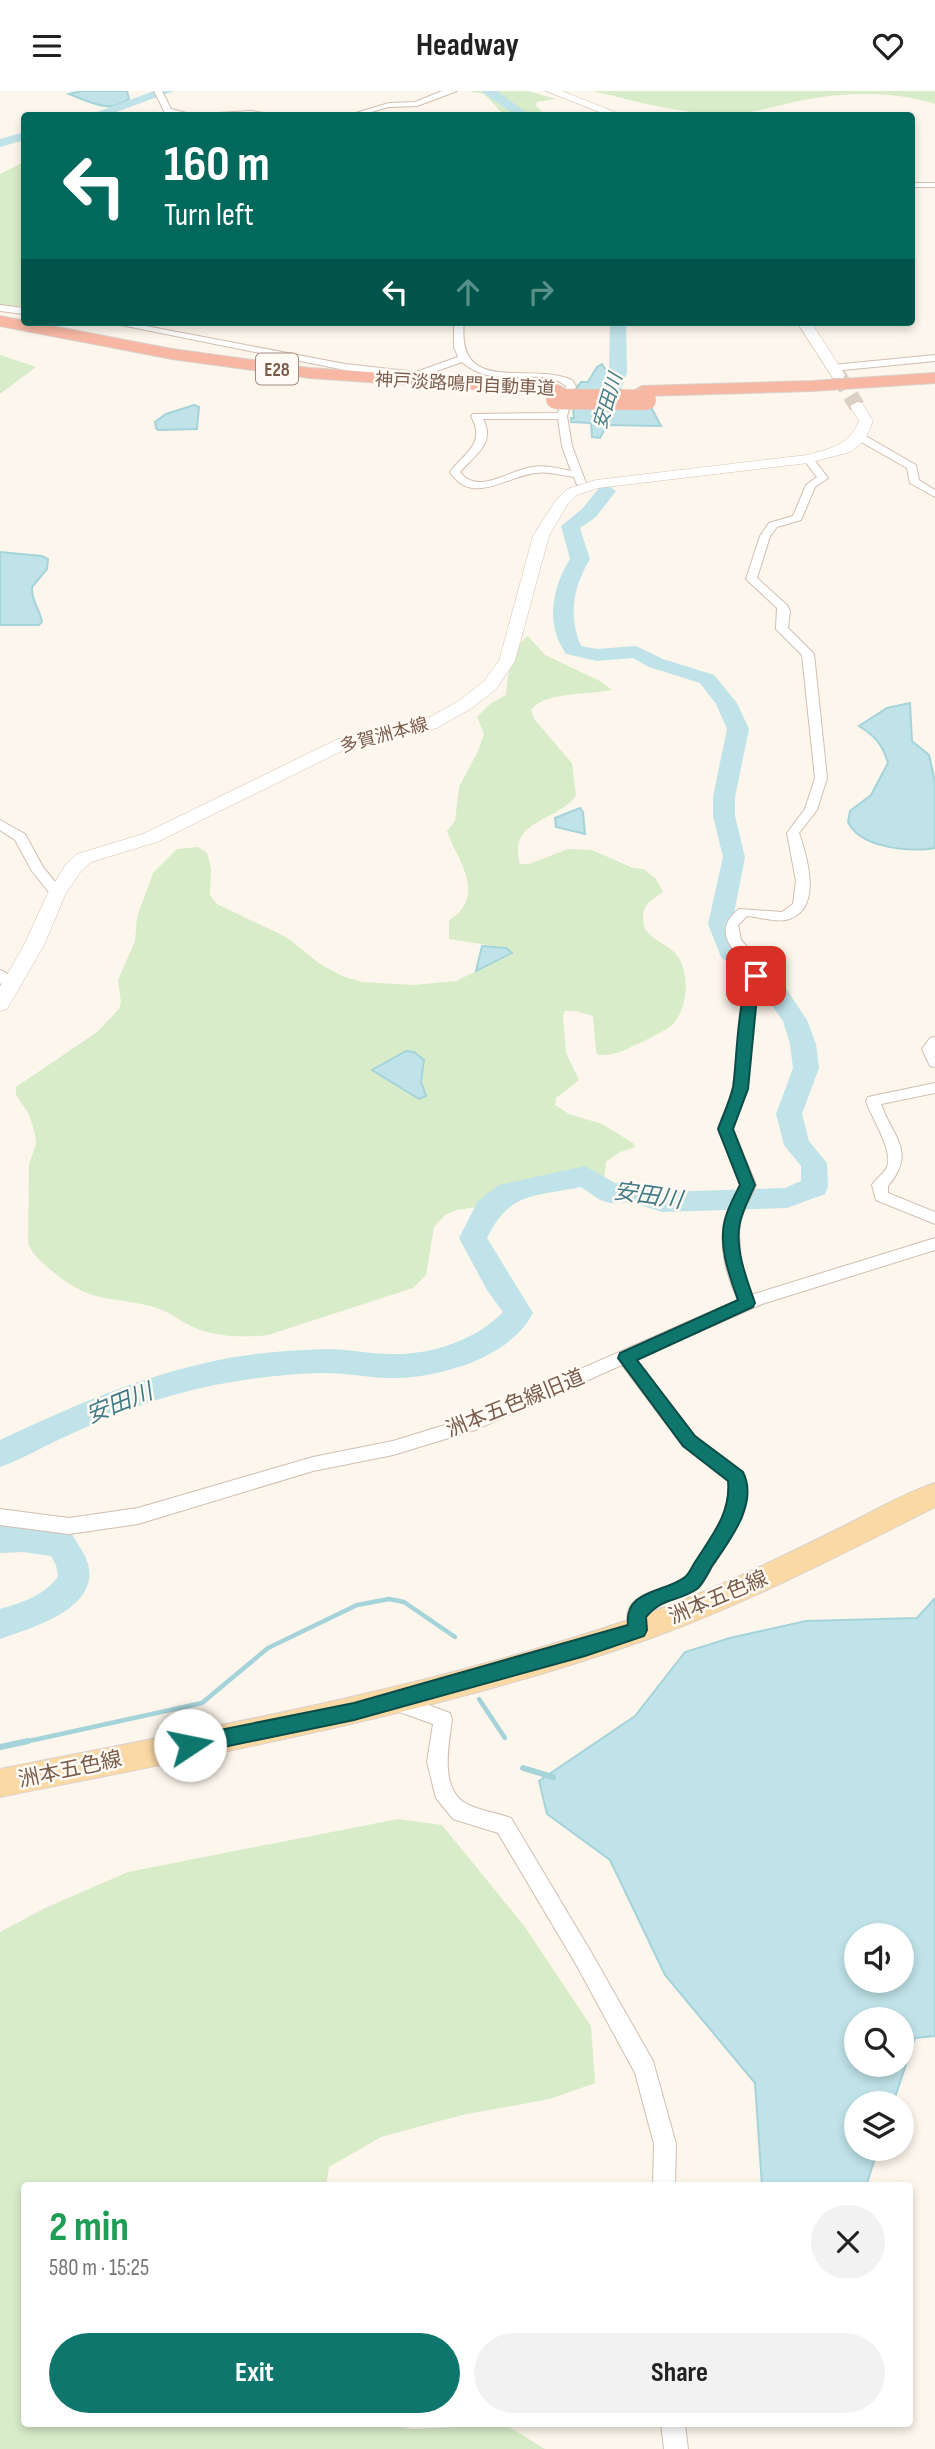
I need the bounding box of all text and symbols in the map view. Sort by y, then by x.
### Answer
text: Headway [416,26,519,65]
icon: menu [28,27,66,65]
icon: heart [869,27,907,65]
text: 160 m [164,136,270,195]
icon: left [49,140,140,231]
text: Turn left [164,196,254,235]
icon: left [376,273,414,311]
icon: ahead [449,273,487,311]
icon: right [522,273,560,311]
road number: E28 [256,353,298,385]
street label: 神戸淡路鳴門自動車道 [375,369,555,400]
water label: 安田川 [589,369,628,432]
street label: 多賀洲本線 [338,714,430,757]
pin [726,946,786,1006]
icon: arrive [737,957,775,995]
water label: 安田川 [612,1177,687,1215]
street label: 洲本五色線旧道 [442,1364,588,1443]
water label: 安田川 [82,1377,159,1430]
street label: 洲本五色線 [665,1565,771,1629]
position arrow [153,1708,227,1782]
street label: 洲本五色線 [16,1746,124,1793]
map controls [844,1923,914,2161]
button: sound [844,1923,914,1993]
button: search [844,2007,914,2077]
button: layers [844,2091,914,2161]
text: 2 min [49,2202,129,2253]
button: close [811,2205,885,2279]
text: 580 m · 15:25 [49,2254,149,2282]
button: Exit [49,2333,460,2413]
button: Share [474,2333,885,2413]

